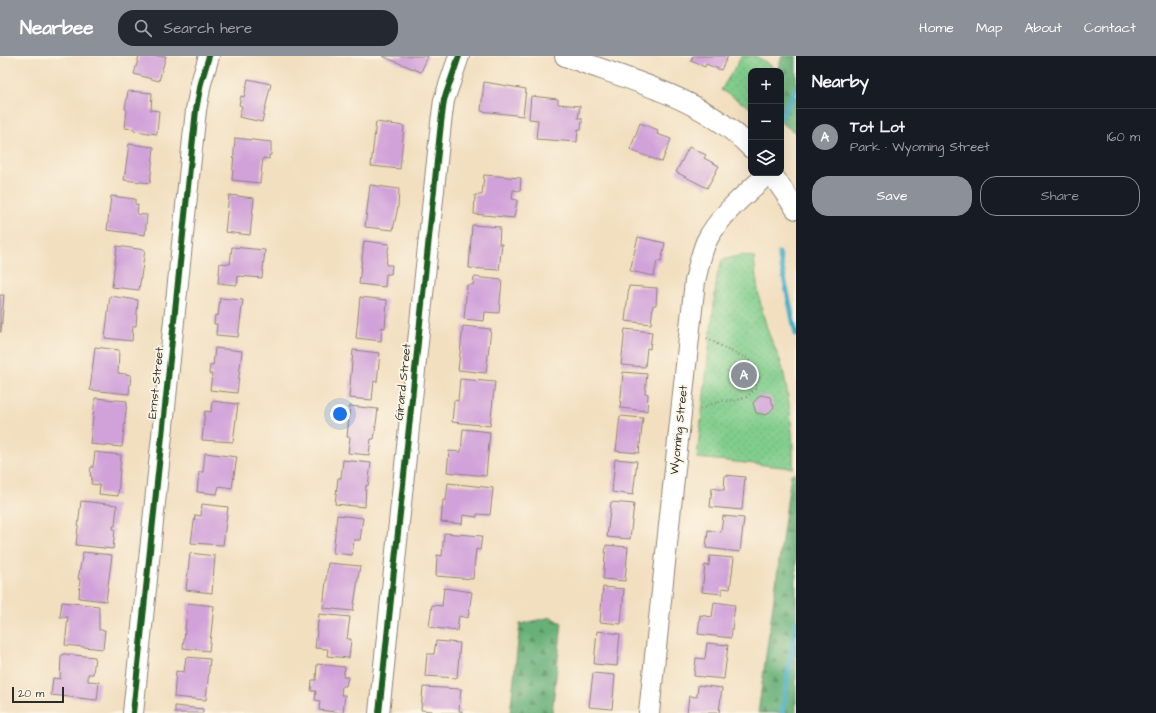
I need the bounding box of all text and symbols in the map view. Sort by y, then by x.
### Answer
search box [118,10,398,46]
text: Nearbee [20,15,94,42]
icon: search [132,17,154,39]
text: Search here [164,18,252,39]
text: Home [919,18,954,38]
text: Map [976,18,1002,38]
text: About [1024,18,1062,38]
text: Contact [1084,18,1136,38]
map controls [748,68,784,176]
button: + [748,68,784,104]
text: Nearby [812,70,869,94]
button: − [748,104,784,140]
text: Tot Lot [850,117,905,138]
text: A [821,128,829,146]
text: 160 m [1107,128,1140,146]
text: Park · Wyoming Street [850,138,990,156]
button: layers [748,140,784,176]
button: Save [812,176,972,216]
button: Share [980,176,1140,216]
street label: Girard Street [390,342,416,421]
street label: Ernst Street [144,346,168,420]
pin: A [731,360,757,390]
street label: Wyoming Street [666,384,693,476]
your location [330,404,350,424]
scale bar [12,685,64,704]
text: 20 m [18,686,44,701]

